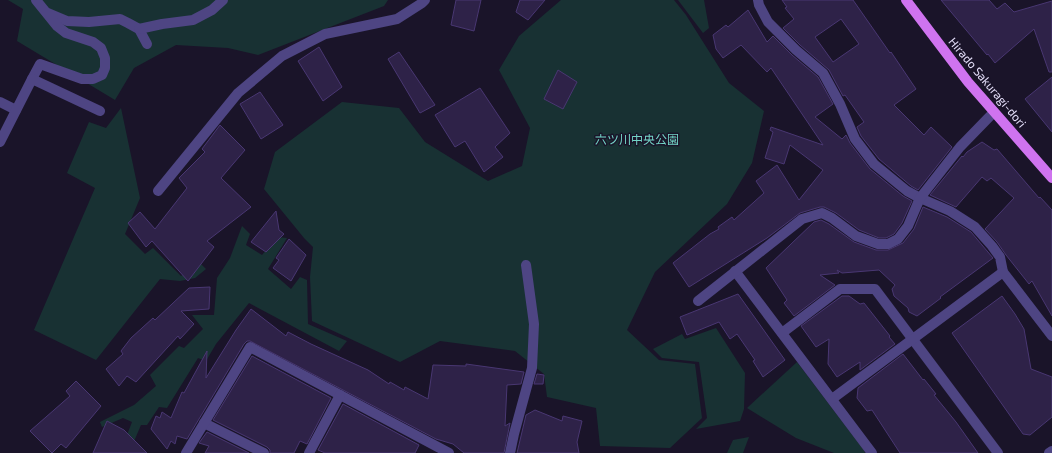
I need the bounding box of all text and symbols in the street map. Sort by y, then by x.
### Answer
street label: Hirado Sakuragi-dori [946,34,1030,130]
park label: 六ツ川中央公園 [595,132,679,146]

